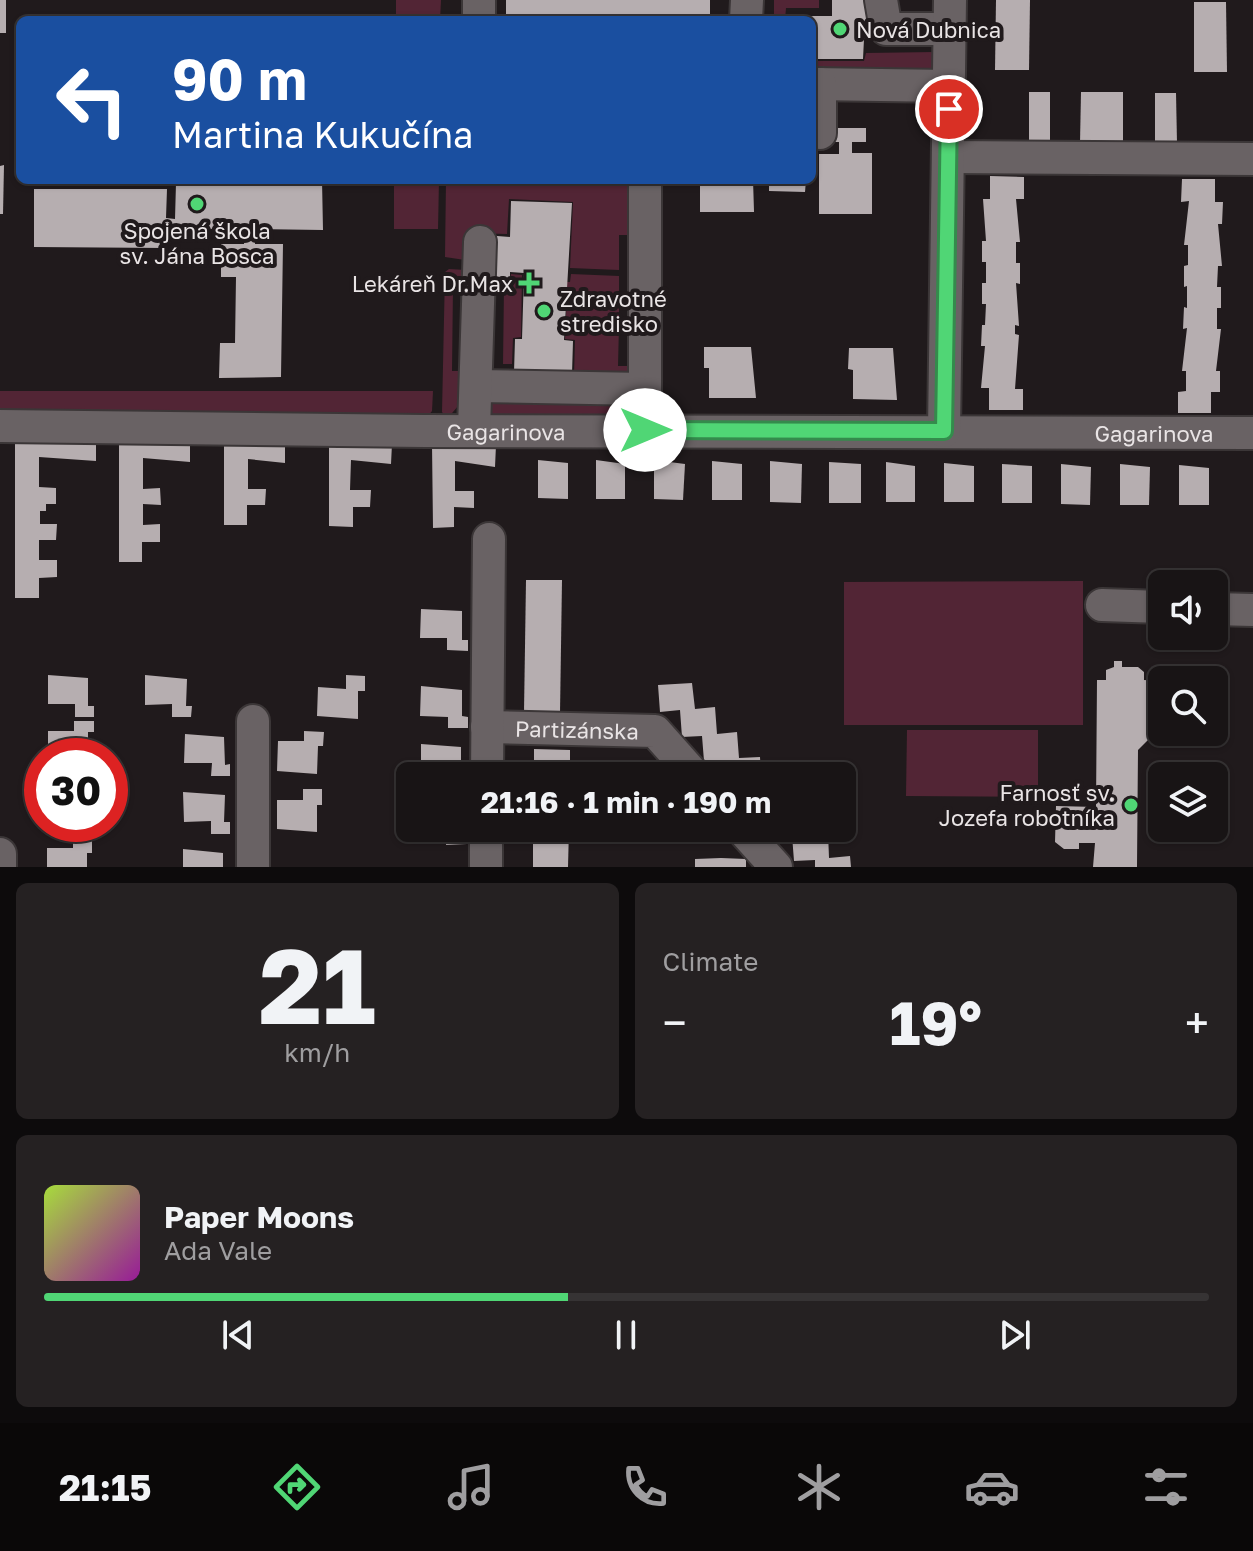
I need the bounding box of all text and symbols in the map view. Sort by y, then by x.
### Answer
place label: Nová Dubnica [856,16,1001,43]
marker: Nová Dubnica [831,20,849,38]
text: 90 m [172,45,307,112]
icon: left [40,48,144,152]
pin [915,75,983,143]
icon: arrive [927,87,971,131]
text: Martina Kukučína [172,113,473,156]
marker: Spojená škola sv. Jána Bosca [188,195,206,213]
place label: Spojená škola sv. Jána Bosca [120,217,274,269]
place label: Lekáreň Dr.Max [352,270,513,297]
marker: Lekáreň Dr.Max [520,274,538,292]
place label: Zdravotné stredisko [560,285,667,337]
marker: Zdravotné stredisko [535,302,553,320]
position arrow [603,388,687,472]
street label: Gagarinova [447,418,565,445]
street label: Gagarinova [1095,419,1213,446]
map controls [1148,570,1228,842]
button: sound [1148,570,1228,650]
button: search [1148,666,1228,746]
street label: Partizánska [515,714,639,744]
speed limit sign: 30 [24,738,128,842]
button: layers [1148,762,1228,842]
place label: Farnosť sv. Jozefa robotníka [939,779,1115,831]
text: 21:16 · 1 min · 190 m [481,784,771,820]
marker: Farnosť sv. Jozefa robotníka [1122,796,1140,814]
text: 21 [259,922,376,1047]
text: Climate [663,946,758,977]
text: 19° [890,986,982,1058]
text: − [663,996,687,1049]
text: + [1185,996,1209,1049]
text: km/h [284,1037,350,1068]
text: Paper Moons [164,1199,354,1235]
text: Ada Vale [164,1235,272,1266]
icon: previous [216,1313,260,1357]
icon: pause [604,1313,648,1357]
icon: next [993,1313,1037,1357]
icon: directions [269,1459,325,1515]
icon: music [443,1459,499,1515]
icon: phone [617,1459,673,1515]
icon: climate [791,1459,847,1515]
icon: car [964,1459,1020,1515]
icon: filters [1138,1459,1194,1515]
text: 21:15 [59,1466,151,1509]

